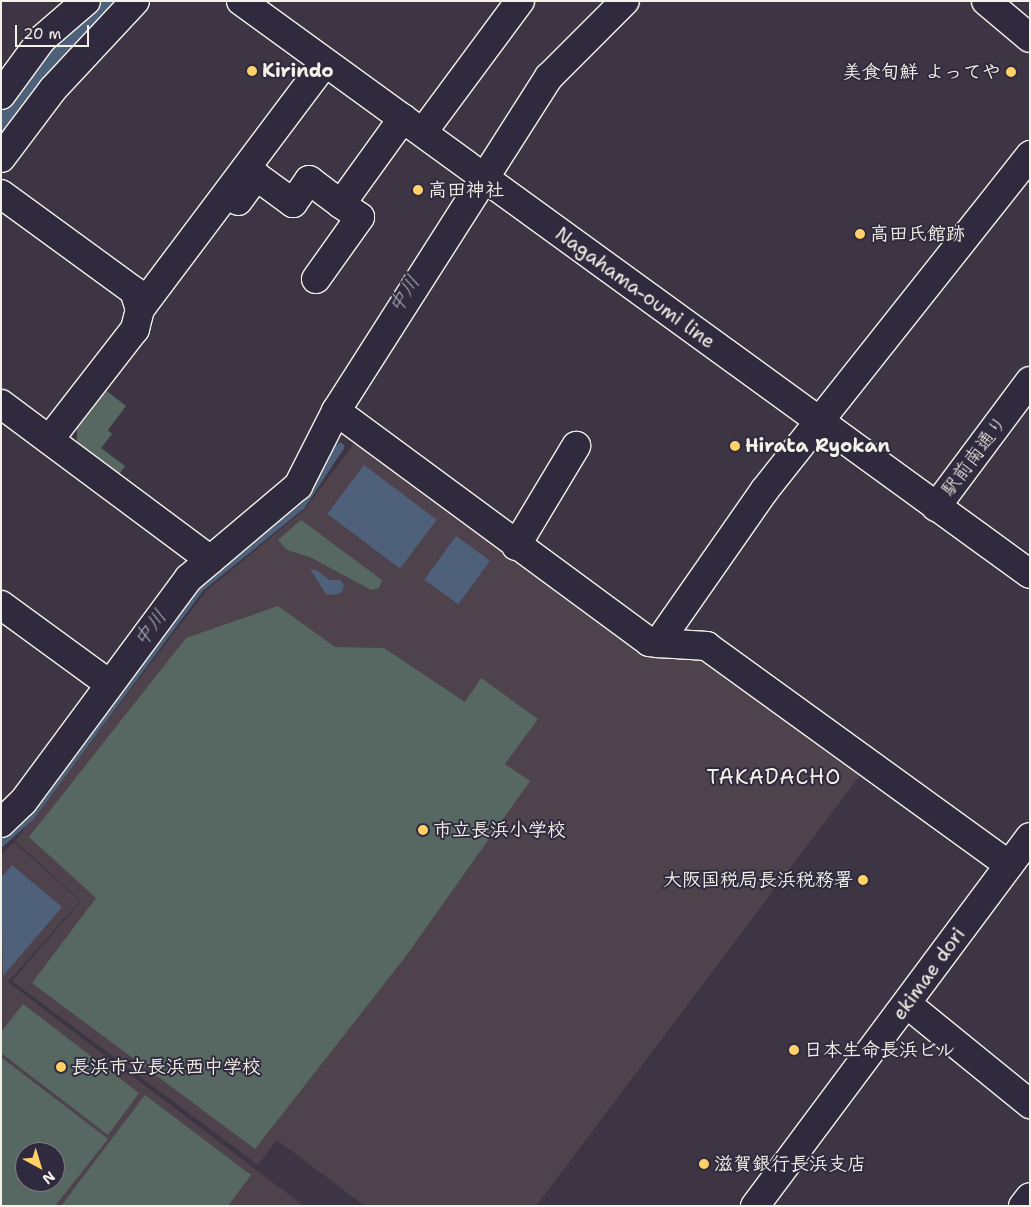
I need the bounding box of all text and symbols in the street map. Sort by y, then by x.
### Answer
scale bar [18,15,91,47]
text: 20 m [23,24,62,44]
place label: Kirindo [262,60,334,82]
place label: 美食旬鮮 よってや [842,61,1001,83]
marker: Kirindo [246,65,258,77]
marker: 美食旬鮮 よってや [1005,66,1017,78]
place label: 高田神社 [428,179,504,201]
marker: 高田神社 [412,184,424,196]
street label: Nagahama-oumi line [551,222,719,354]
place label: 高田氏館跡 [870,223,965,245]
marker: 高田氏館跡 [854,228,866,240]
water label: 中川 [383,271,425,317]
street label: 駅前南通り [936,411,1012,501]
place label: Hirata Ryokan [745,435,890,457]
marker: Hirata Ryokan [729,440,741,452]
water label: 中川 [128,605,172,651]
district label: TAKADACHO [705,764,843,790]
place label: 市立長浜小学校 [433,819,566,841]
marker: 市立長浜小学校 [417,824,429,836]
place label: 大阪国税局長浜税務署 [663,869,853,891]
marker: 大阪国税局長浜税務署 [857,874,869,886]
street label: ekimae dori [888,923,970,1025]
place label: 日本生命長浜ビル [804,1039,956,1061]
marker: 日本生命長浜ビル [788,1044,800,1056]
place label: 長浜市立長浜西中学校 [71,1056,261,1078]
marker: 長浜市立長浜西中学校 [55,1061,67,1073]
north arrow [15,1142,65,1192]
place label: 滋賀銀行長浜支店 [714,1153,866,1175]
marker: 滋賀銀行長浜支店 [698,1158,710,1170]
text: N [39,1167,59,1188]

